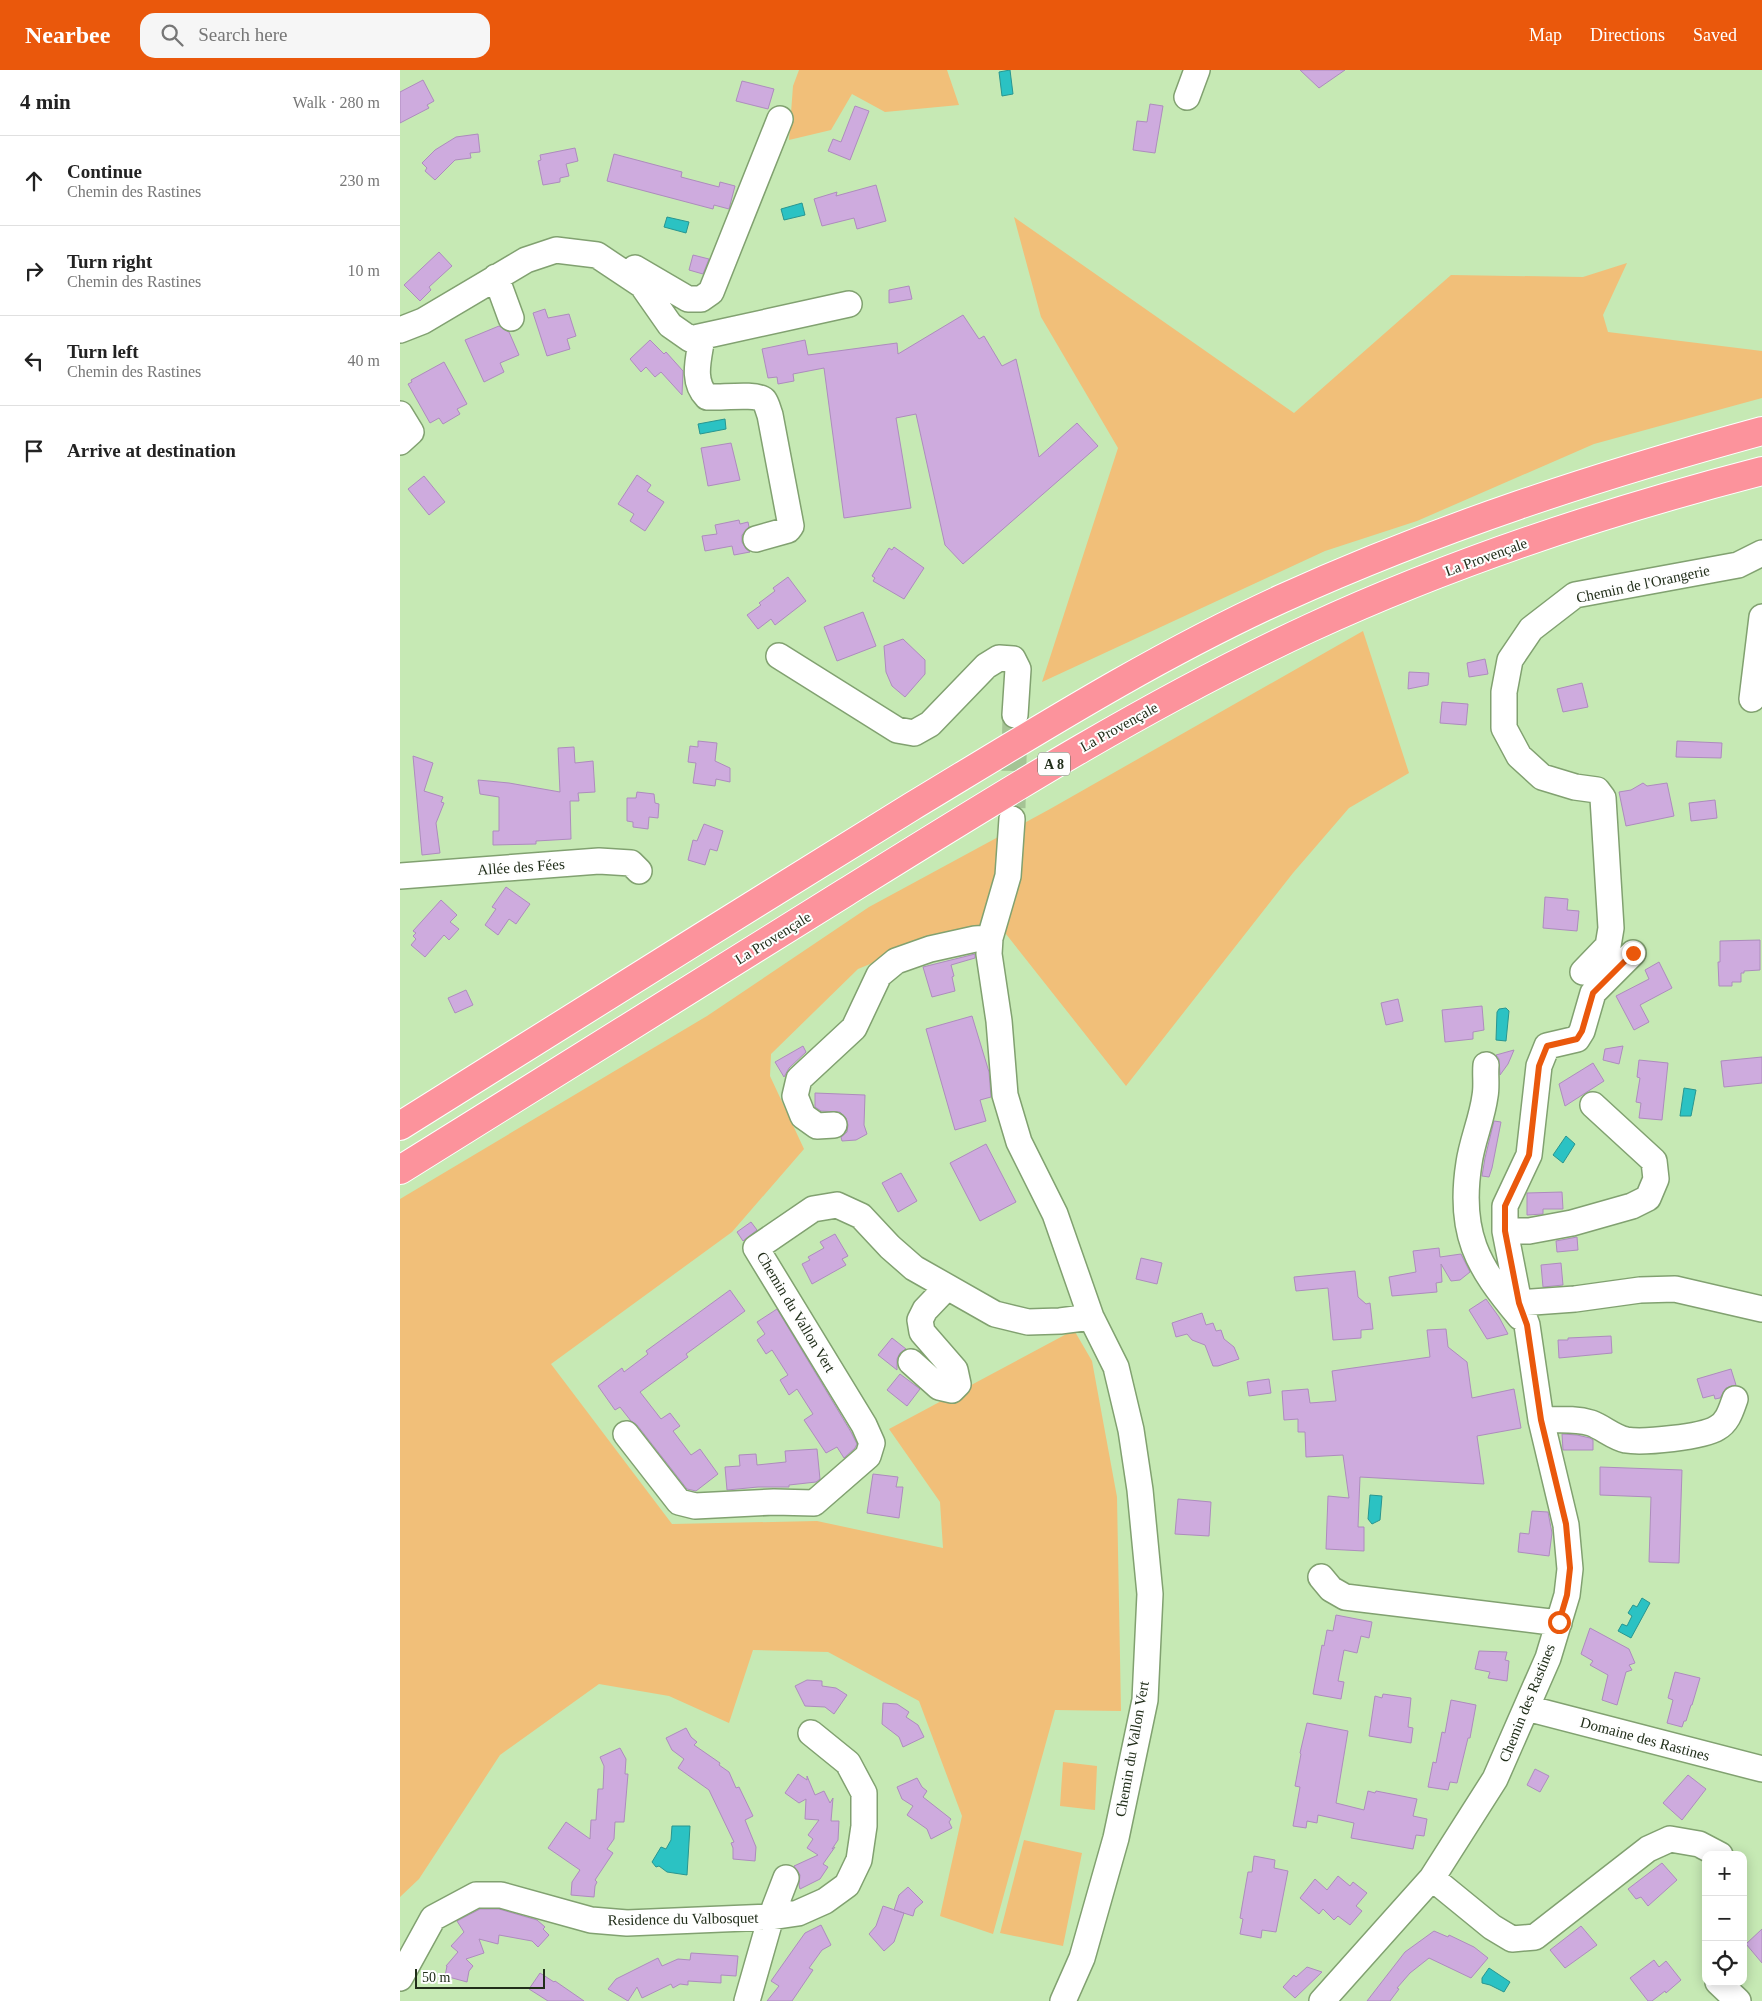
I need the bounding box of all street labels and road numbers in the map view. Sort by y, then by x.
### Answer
street label: La Provençale [1443,535,1530,579]
street label: Chemin de l'Orangerie [1575,562,1712,606]
street label: La Provençale [1077,699,1161,755]
road number: A 8 [1038,752,1070,776]
street label: Allée des Fées [477,856,565,878]
street label: La Provençale [732,908,814,968]
street label: Chemin du Vallon Vert [754,1249,839,1376]
street label: Chemin des Rastines [1496,1642,1558,1764]
street label: Chemin du Vallon Vert [1112,1679,1152,1818]
street label: Domaine des Rastines [1579,1714,1712,1764]
street label: Residence du Valbosquet [608,1910,759,1928]

